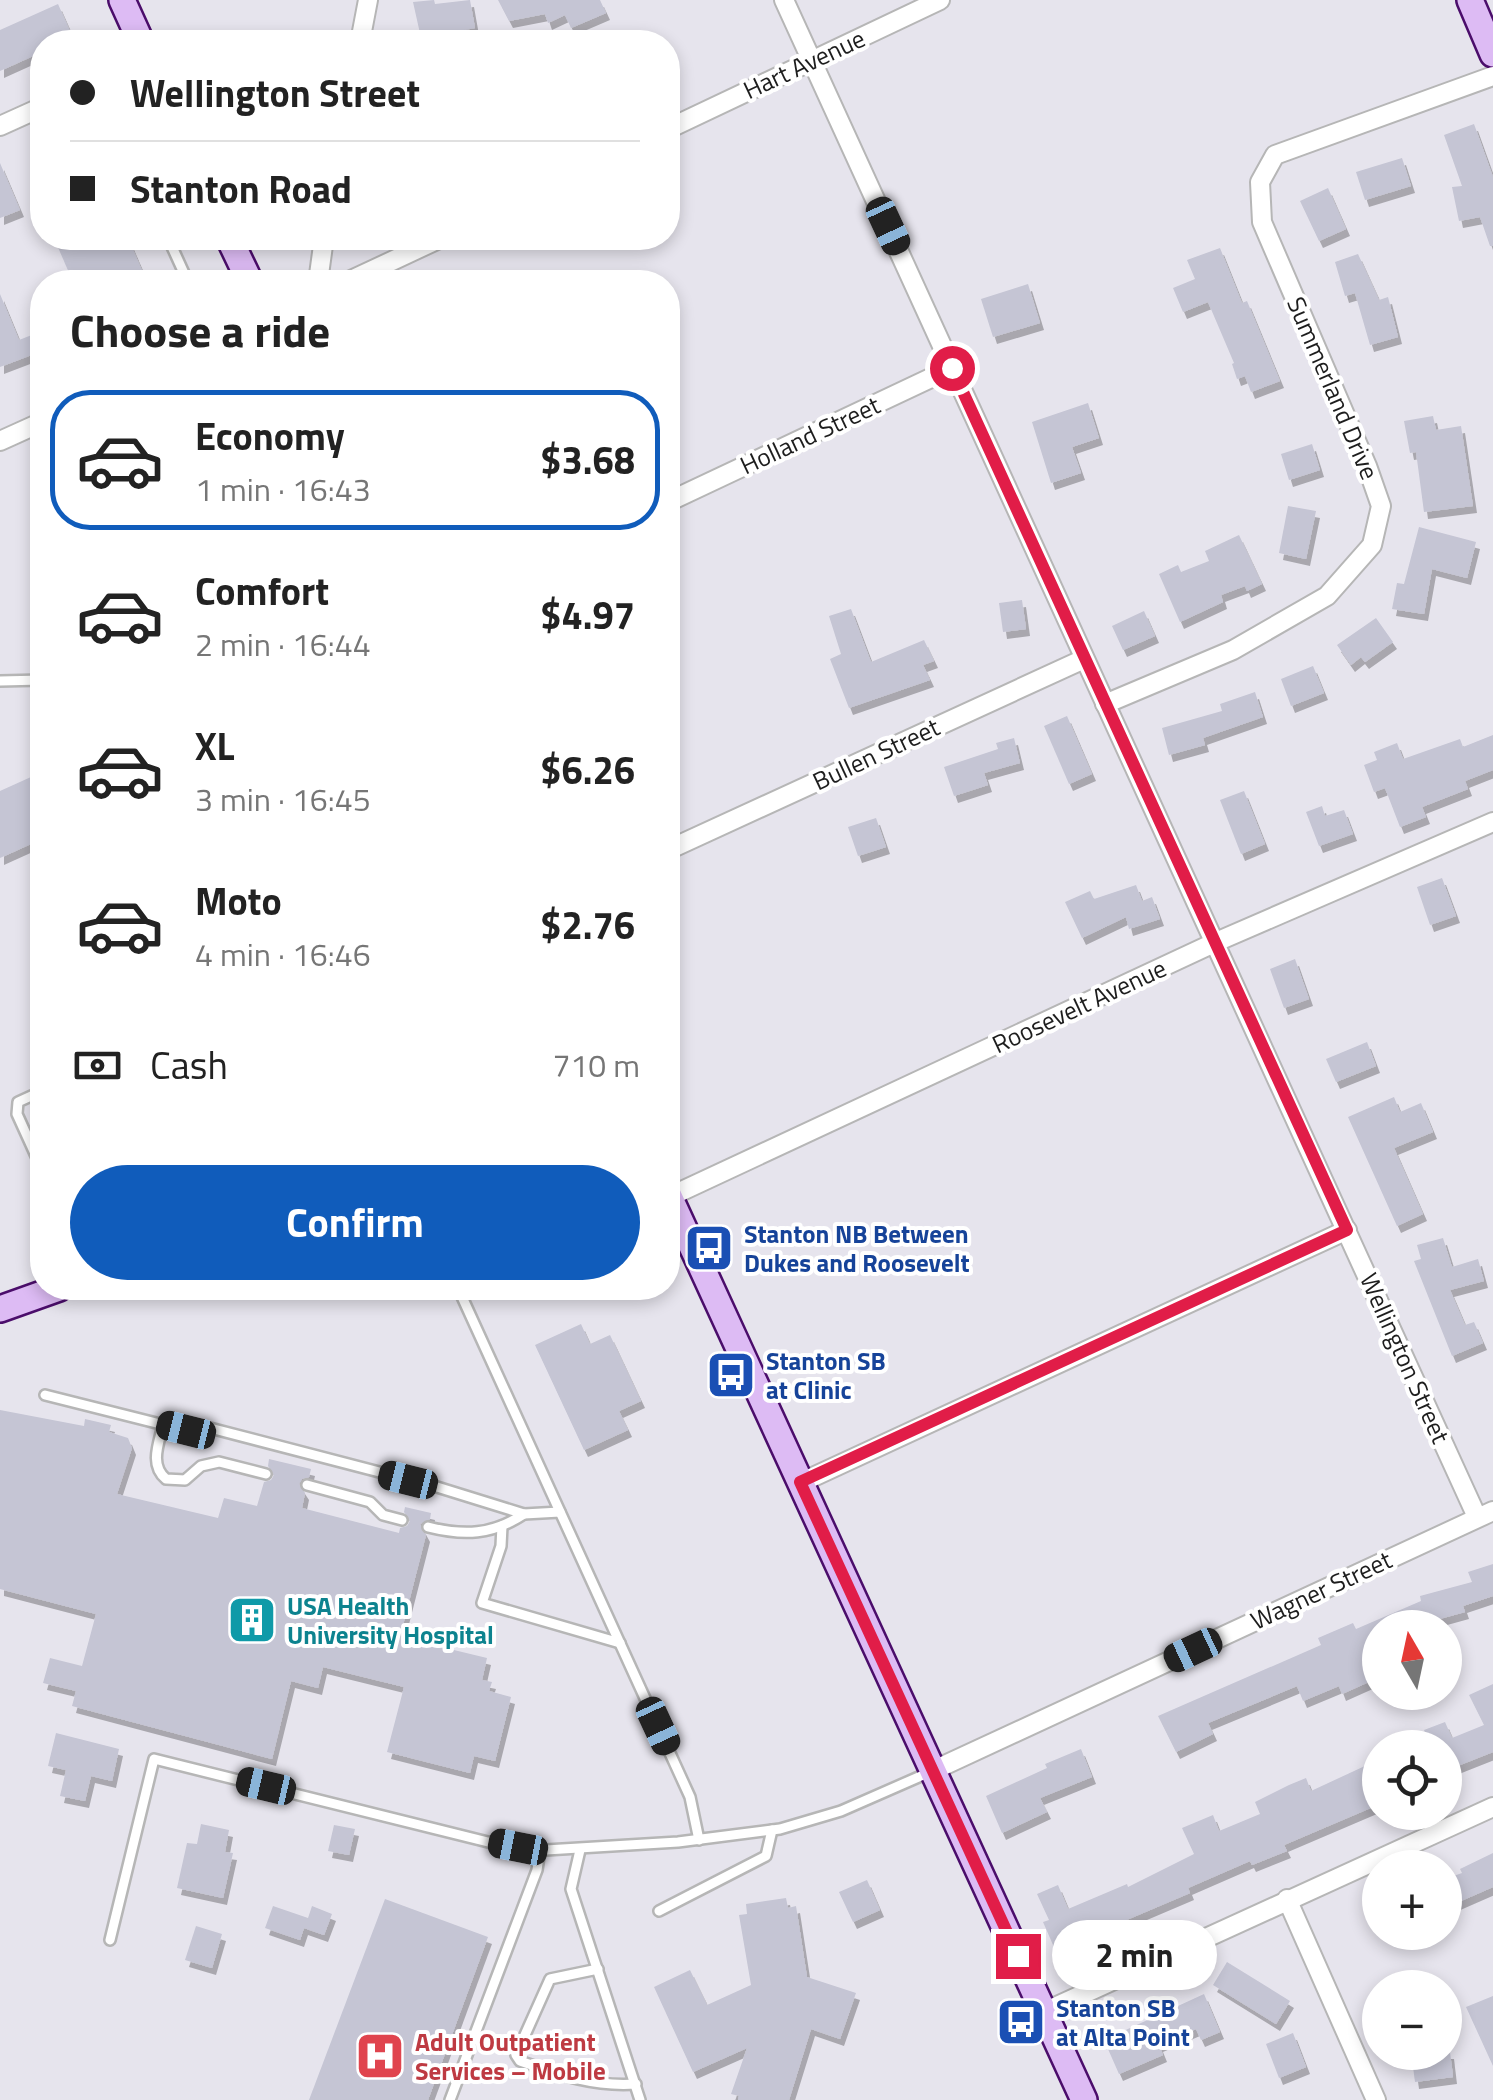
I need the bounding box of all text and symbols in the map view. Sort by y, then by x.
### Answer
street label: Hart Avenue [737,19,871,109]
text: Wellington Street [130,64,420,122]
text: Stanton Road [130,160,352,218]
car [862,192,914,260]
street label: Summerland Drive [1277,291,1389,485]
text: Choose a ride [70,296,330,364]
route start [930,346,975,391]
street label: Holland Street [734,386,886,484]
text: Economy [195,407,345,465]
icon: car [75,415,165,505]
text: $3.68 [540,431,635,489]
text: 1 min · 16:43 [195,465,371,513]
text: Comfort [195,562,329,620]
icon: car [75,570,165,660]
text: $4.97 [540,586,635,644]
text: 2 min · 16:44 [195,620,371,668]
street label: Bullen Street [806,708,946,800]
text: XL [195,717,235,775]
icon: car [75,725,165,815]
text: $6.26 [540,741,635,799]
text: 3 min · 16:45 [195,775,371,823]
text: Moto [195,872,282,930]
icon: car [75,880,165,970]
text: $2.76 [540,896,635,954]
text: 4 min · 16:46 [195,930,371,978]
street label: Roosevelt Avenue [986,949,1172,1063]
text: Cash [150,1036,228,1094]
icon: cash [70,1038,125,1093]
text: 710 m [552,1041,640,1089]
button: Confirm [70,1165,640,1280]
place label: Stanton NB Between Dukes and Roosevelt [744,1215,969,1282]
bus stop icon: Stanton NB Between Dukes and Roosevelt [683,1222,735,1274]
street label: Wellington Street [1350,1267,1460,1449]
place label: Stanton SB at Clinic [766,1342,886,1409]
bus stop icon: Stanton SB at Clinic [705,1349,757,1401]
car [153,1408,219,1452]
car [375,1458,441,1502]
street label: Wagner Street [1244,1541,1398,1639]
place label: USA Health University Hospital [287,1587,494,1654]
building icon: USA Health University Hospital [226,1594,278,1646]
north arrow [1362,1610,1462,1710]
map controls [1362,1610,1462,2070]
car [1159,1624,1227,1676]
car [632,1692,684,1760]
button: locate [1362,1730,1462,1830]
car [233,1765,299,1807]
car [486,1827,550,1867]
button: + [1362,1850,1462,1950]
callout: 2 min [1053,1921,1218,1991]
text: 2 min [1096,1931,1173,1979]
route end [996,1934,1041,1979]
button: − [1362,1970,1462,2070]
place label: Stanton SB at Alta Point [1056,1989,1190,2056]
bus stop icon: Stanton SB at Alta Point [995,1996,1047,2048]
place label: Adult Outpatient Services – Mobile [415,2023,606,2090]
hospital icon: Adult Outpatient Services – Mobile [354,2030,406,2082]

